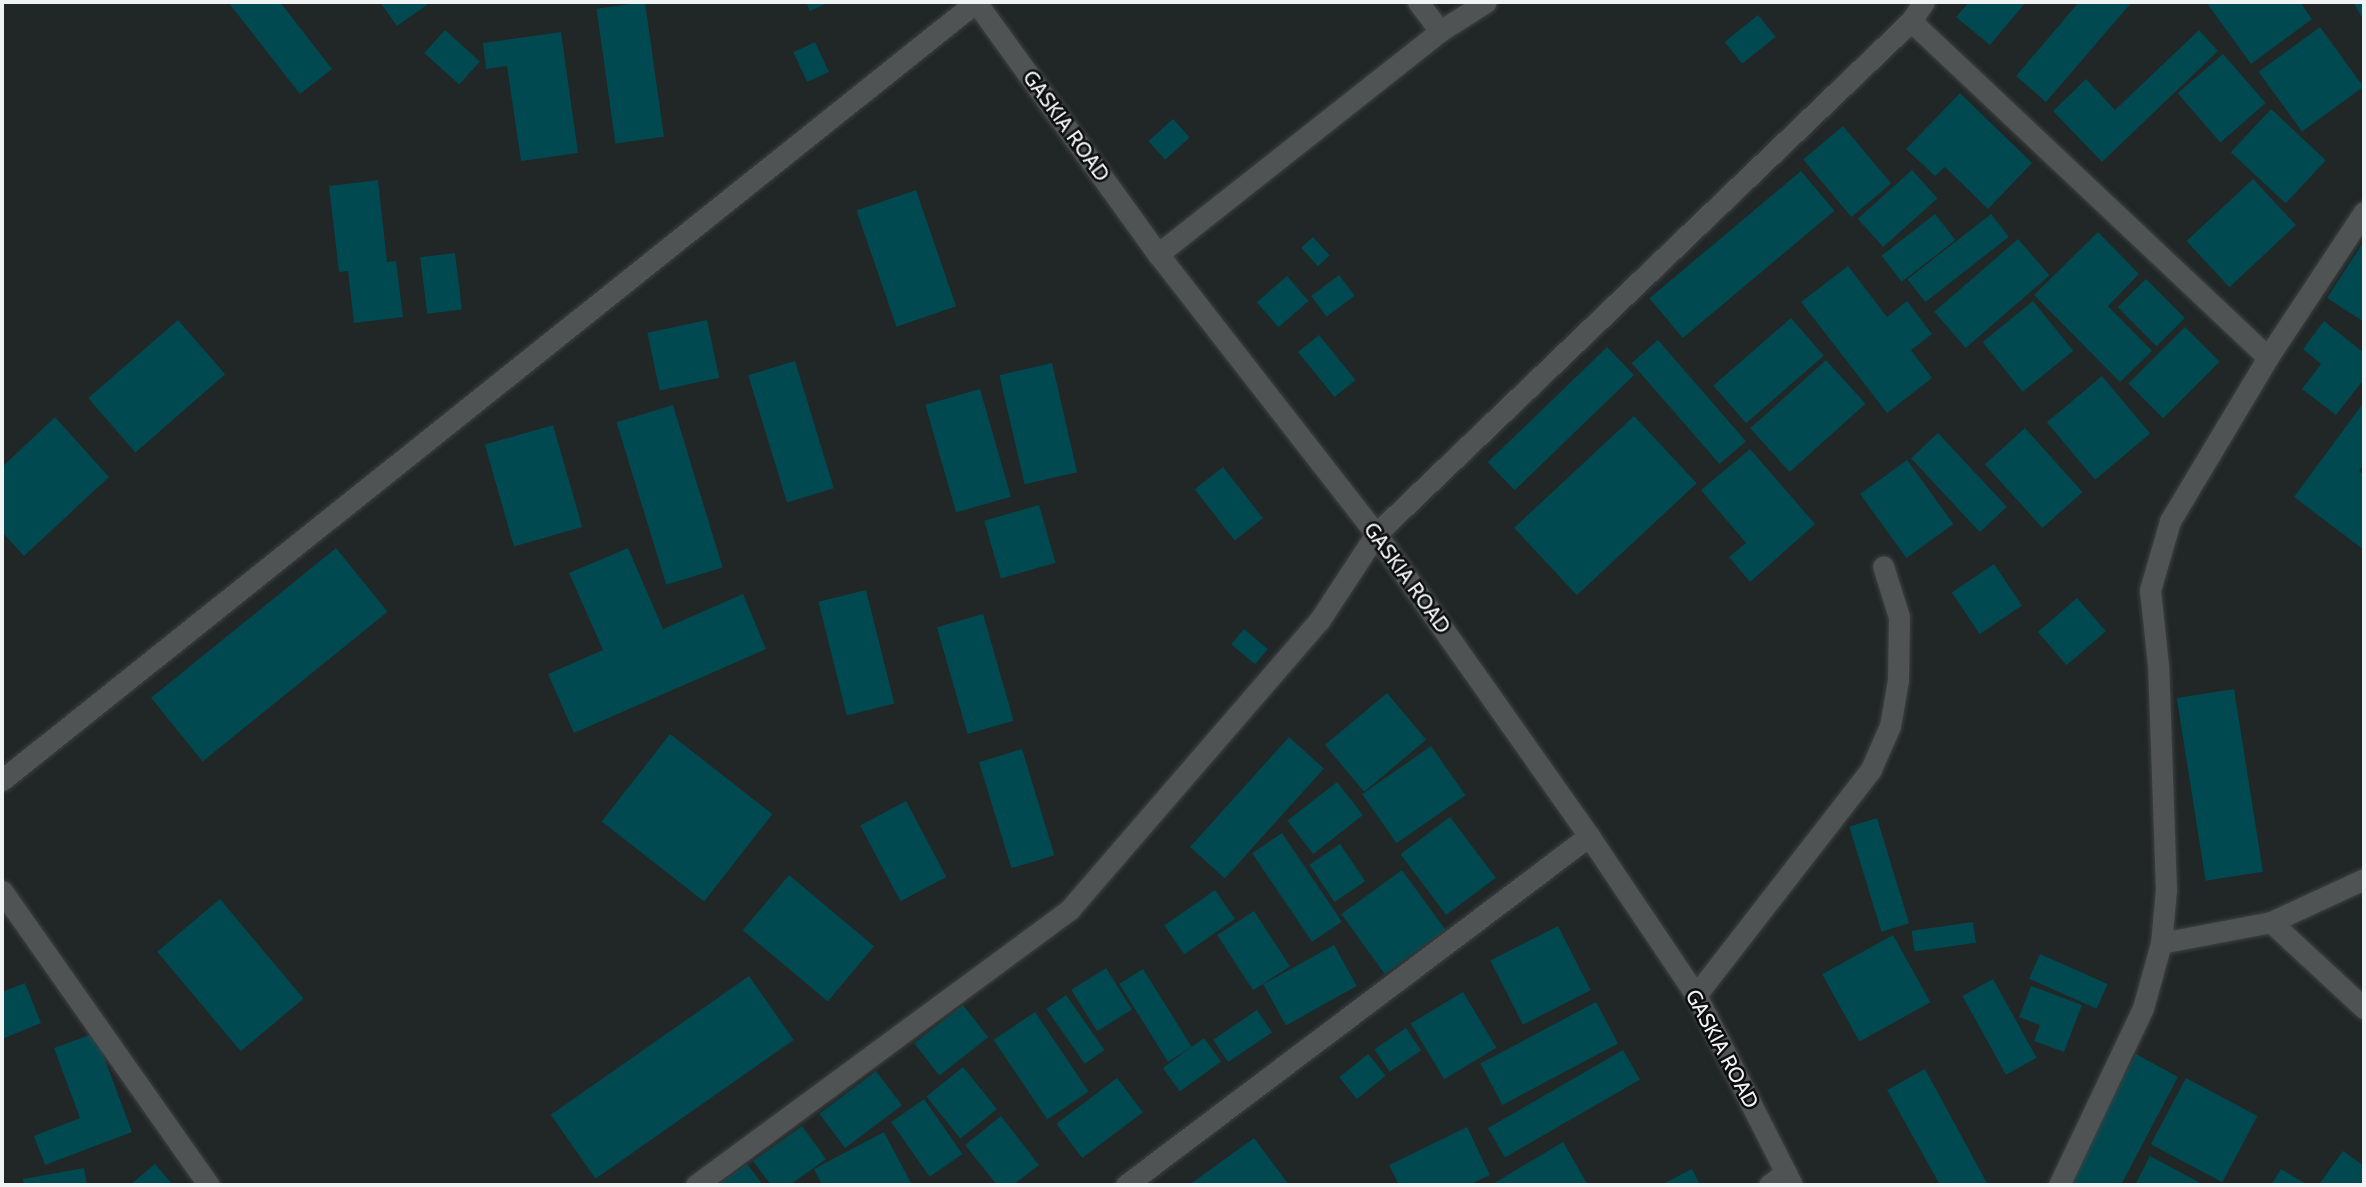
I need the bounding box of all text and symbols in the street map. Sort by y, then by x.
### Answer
street label: GASKIA ROAD [1017,66,1115,186]
street label: GASKIA ROAD [1358,518,1456,638]
street label: GASKIA ROAD [1680,985,1764,1113]

